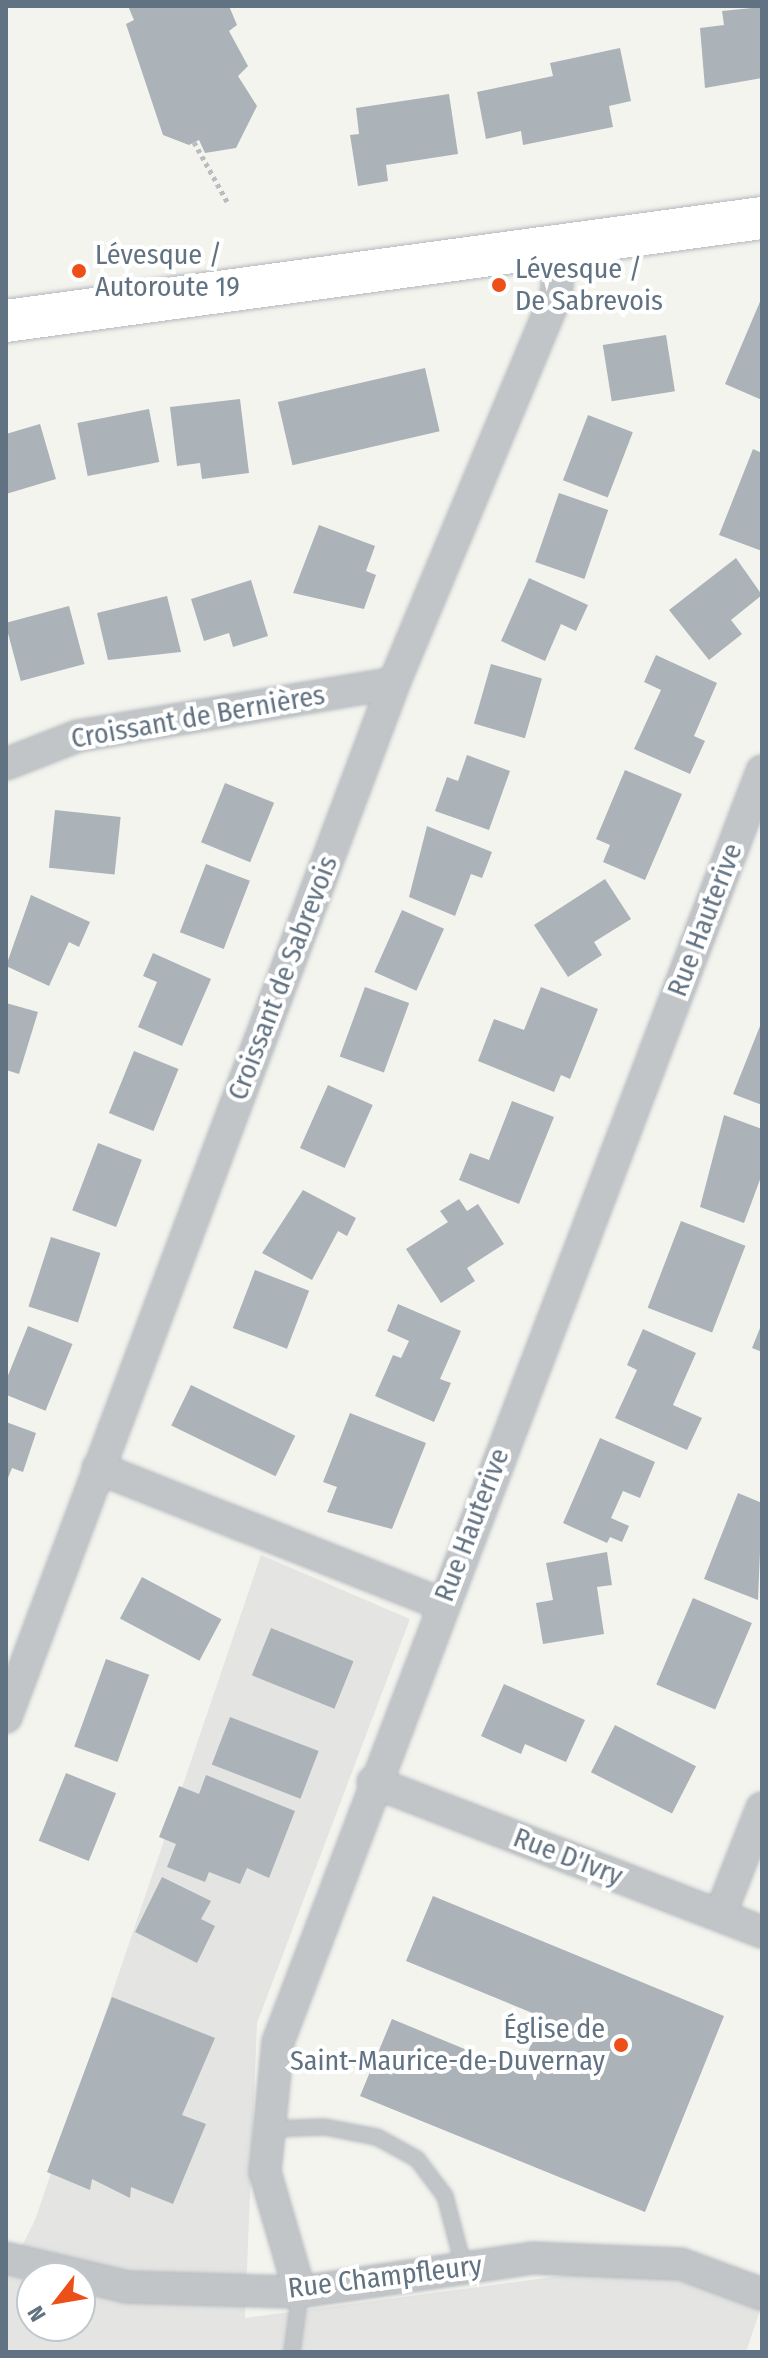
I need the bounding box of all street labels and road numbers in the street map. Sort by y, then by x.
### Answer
street label: Croissant de Bernières [69,678,327,756]
street label: Rue Hauterive [660,839,750,1001]
street label: Croissant de Sabrevois [221,851,345,1105]
street label: Rue Hauterive [427,1444,517,1606]
street label: Rue D'Ivry [509,1821,627,1893]
street label: Rue Champfleury [286,2248,484,2306]

